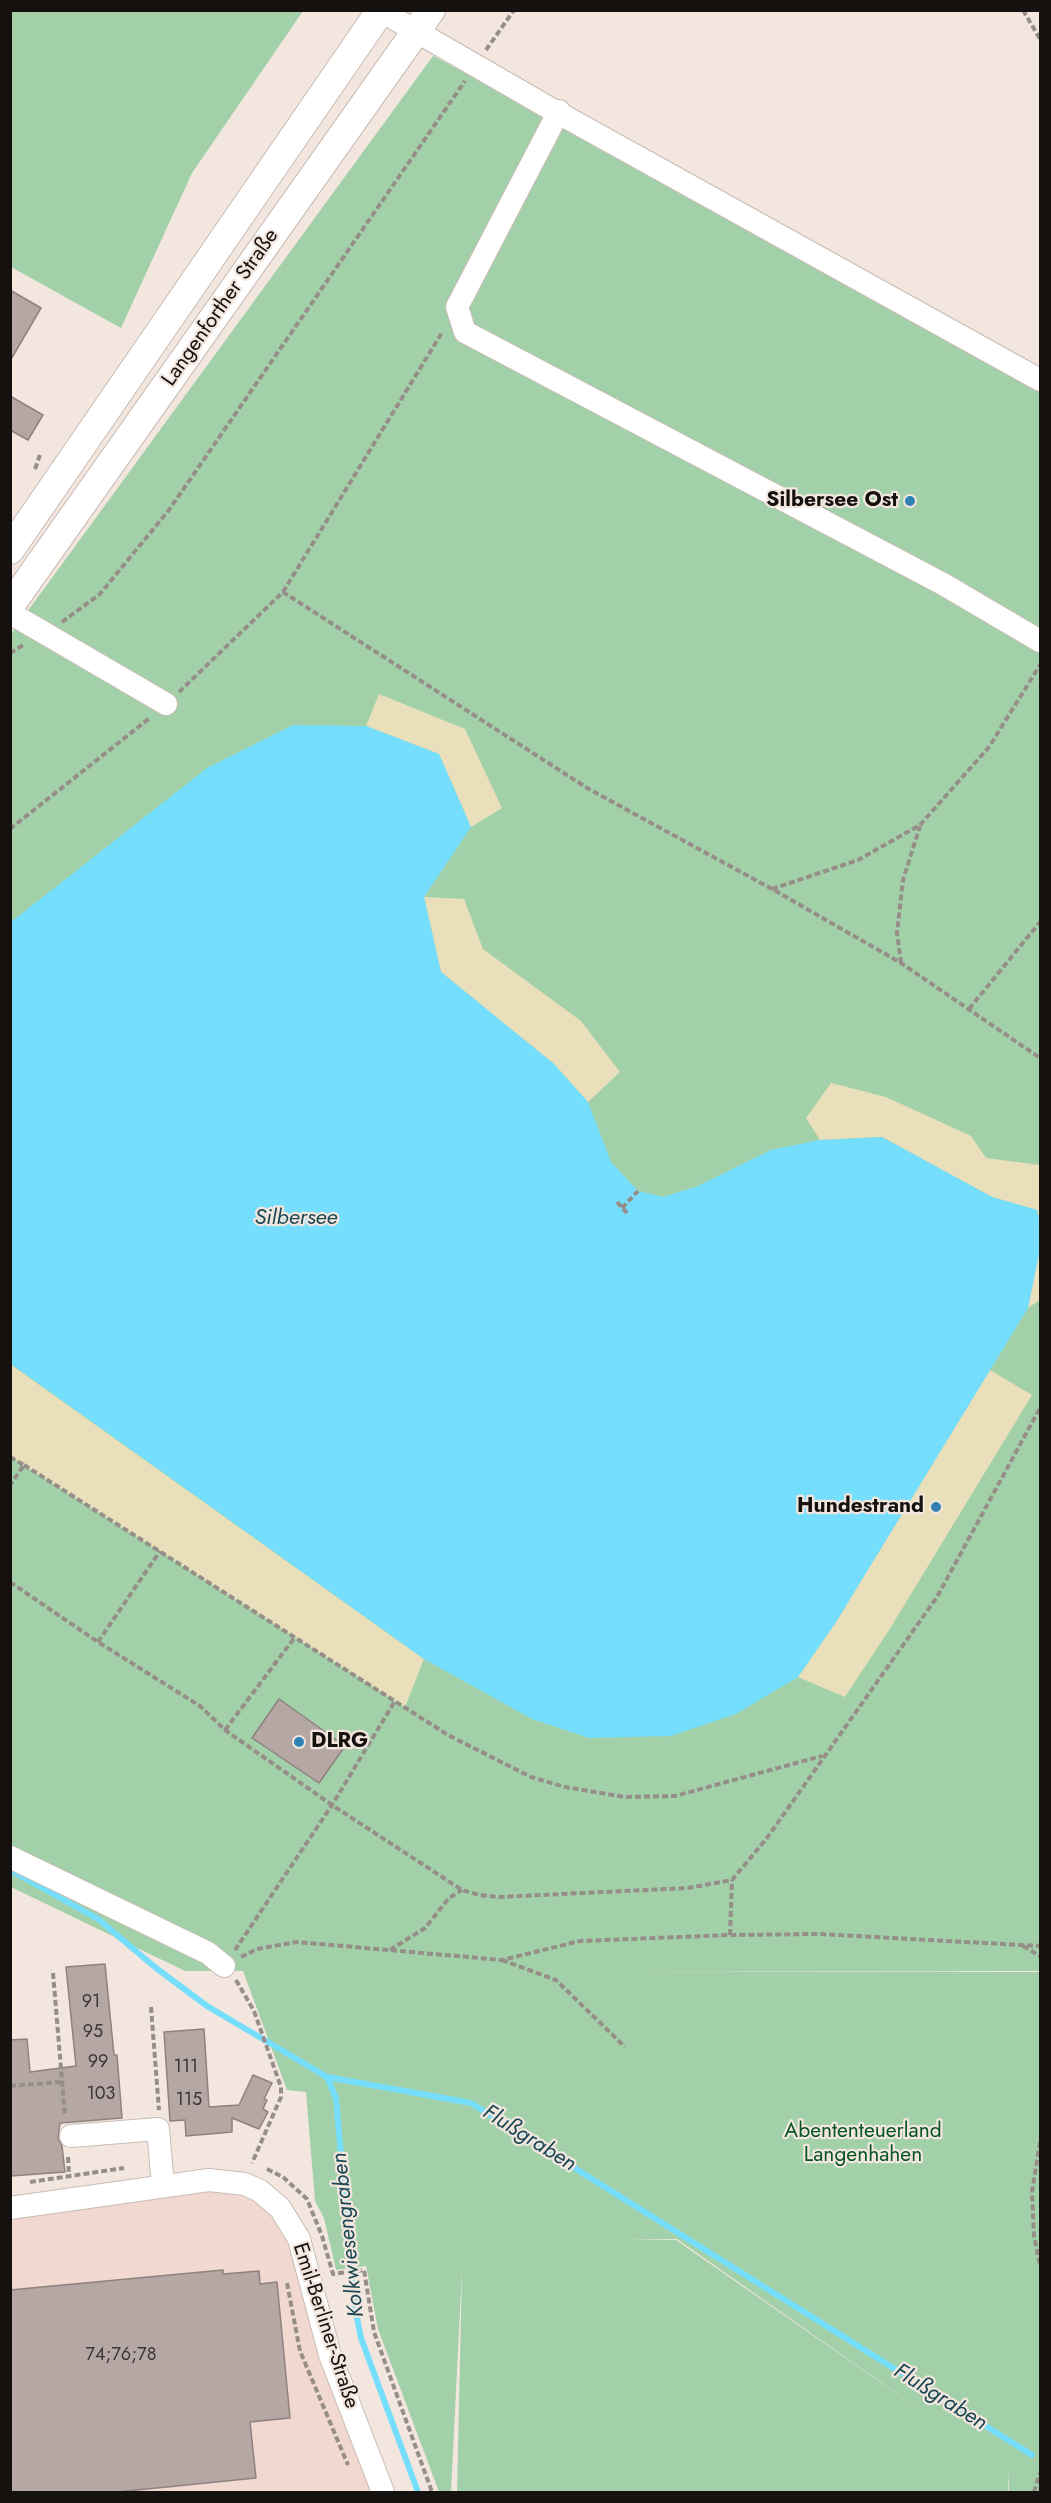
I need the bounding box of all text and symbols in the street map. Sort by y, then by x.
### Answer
street label: Langenforther Straße [157,225,285,391]
place label: Silbersee Ost [766,488,898,514]
marker: Silbersee Ost [903,494,917,508]
water label: Silbersee [254,1206,338,1232]
place label: Hundestrand [797,1494,924,1520]
marker: Hundestrand [929,1500,943,1514]
place label: DLRG [311,1729,368,1755]
marker: DLRG [292,1735,306,1749]
house number: 91 [82,1992,100,2014]
house number: 95 [83,2022,103,2044]
house number: 99 [88,2052,108,2074]
house number: 111 [174,2057,198,2079]
house number: 103 [87,2084,115,2106]
house number: 115 [176,2090,202,2112]
water label: Flußgraben [477,2100,581,2178]
park label: Abententeuerland Langenhahen [784,2119,942,2169]
water label: Kolkwiesengraben [327,2151,371,2319]
street label: Emil-Berliner-Straße [286,2240,364,2412]
house number: 74;76;78 [86,2345,156,2367]
water label: Flußgraben [888,2359,992,2437]

